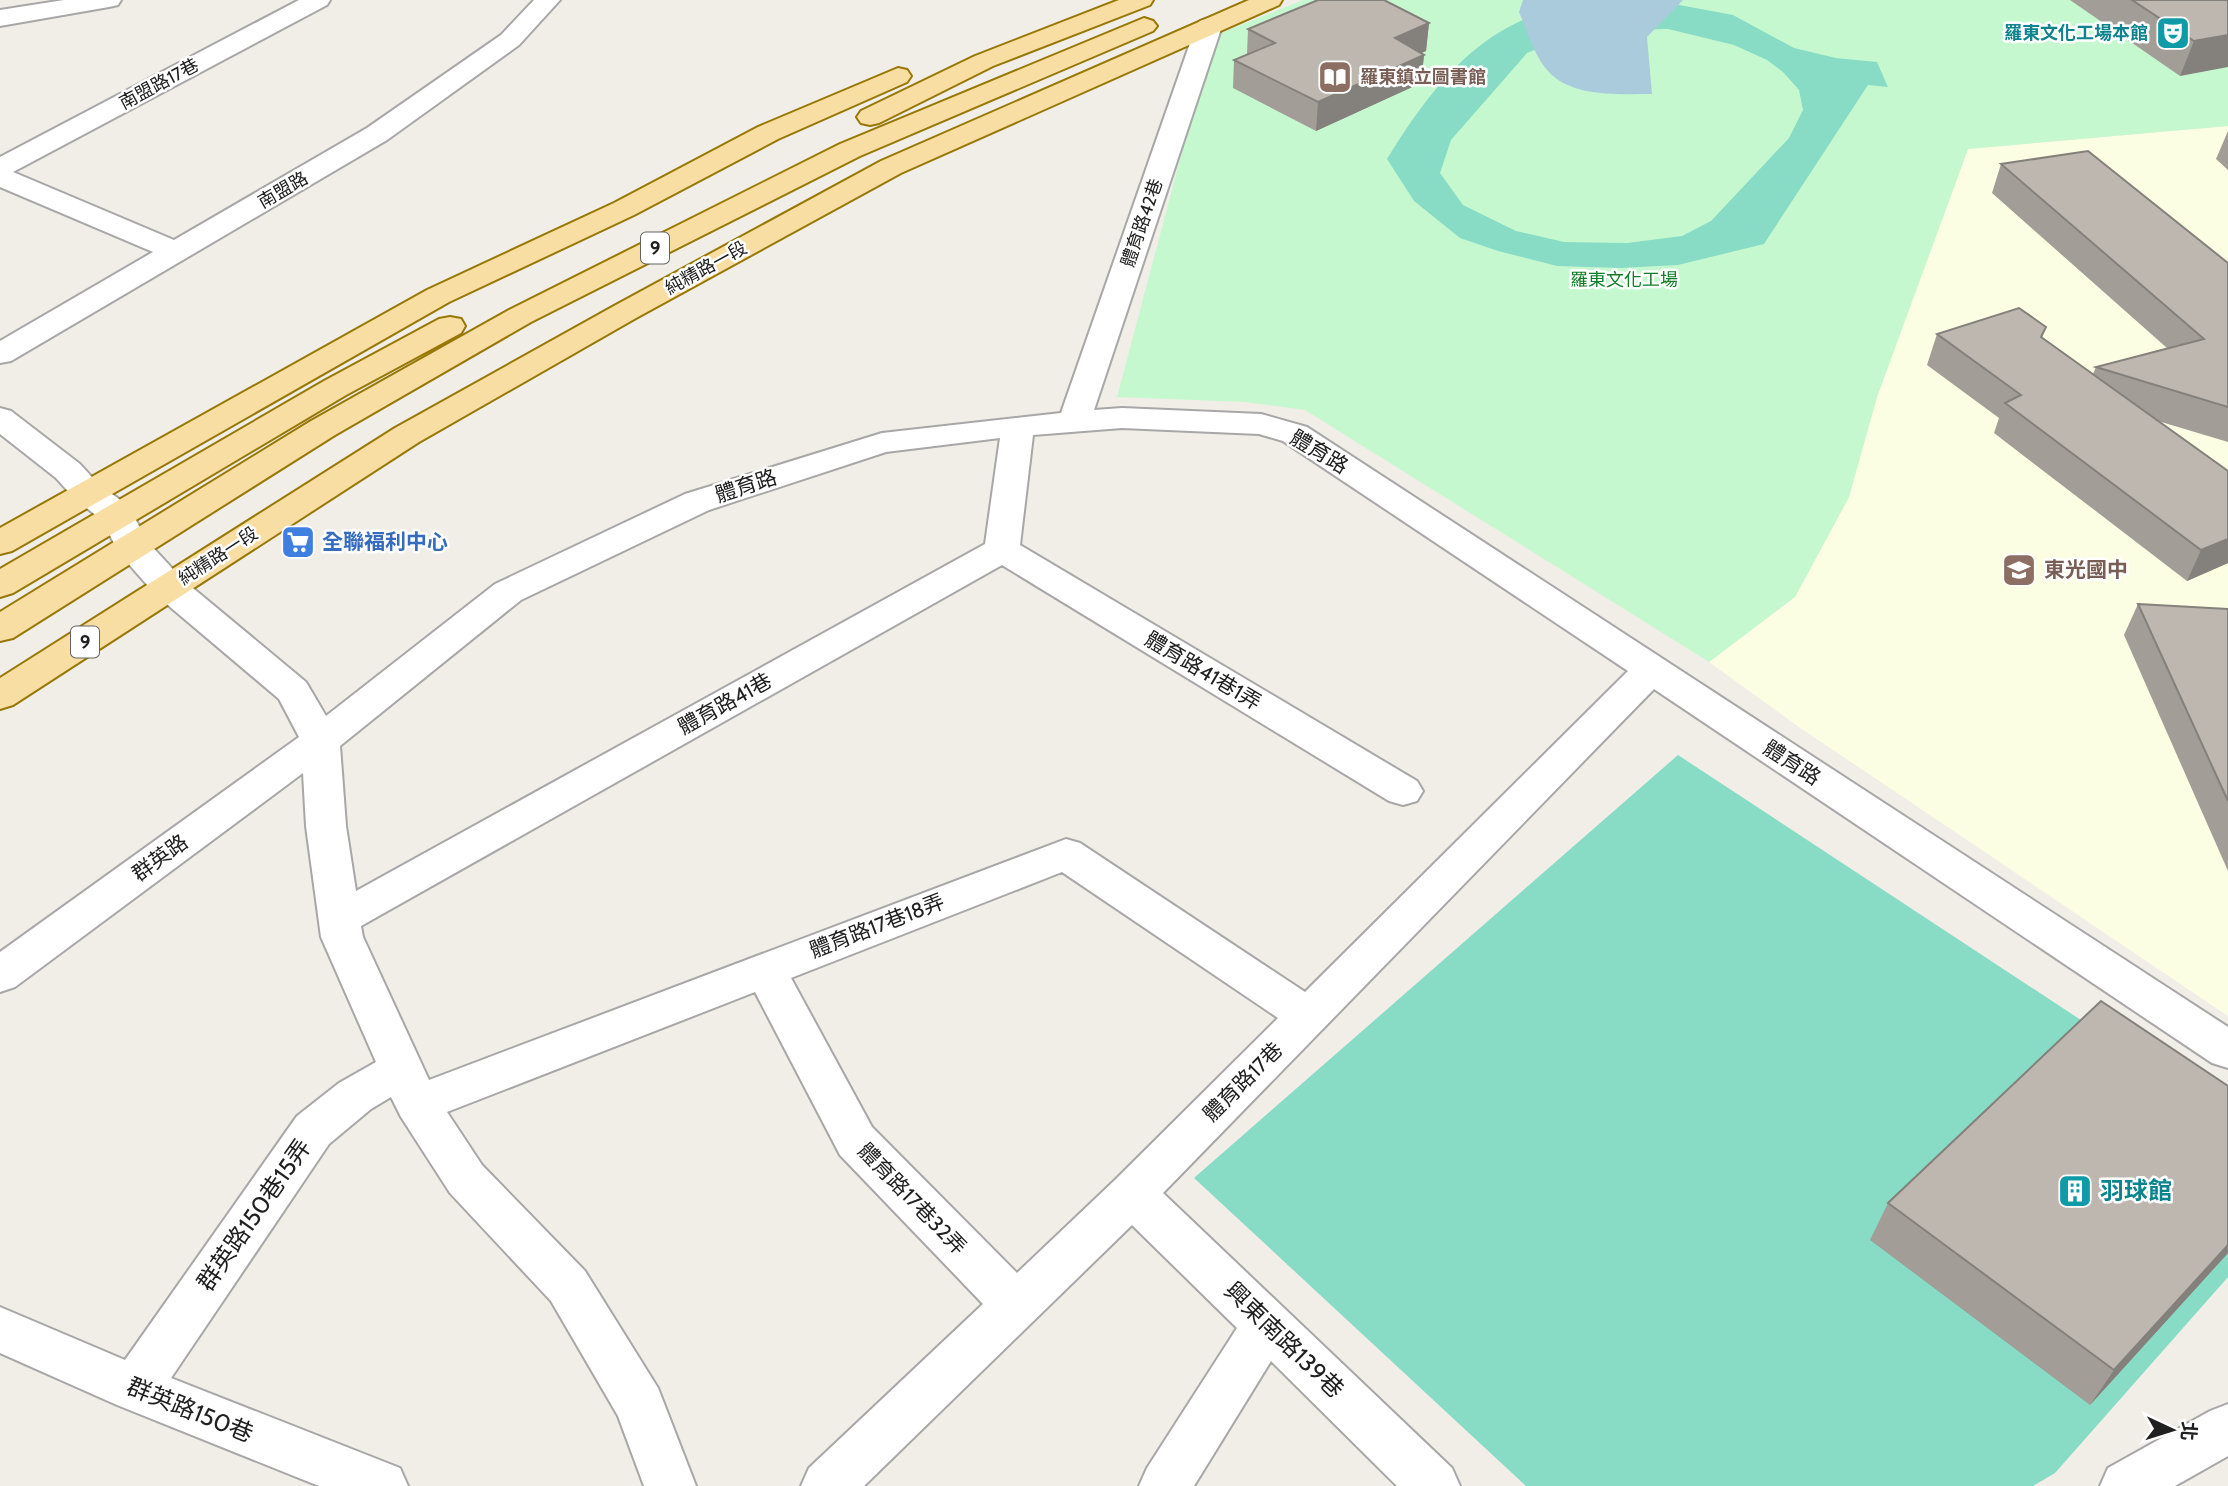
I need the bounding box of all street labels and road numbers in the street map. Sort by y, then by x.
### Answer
street label: 南盟路17巷 [115,54,203,114]
street label: 南盟路 [254,167,312,213]
street label: 體育路42巷 [1117,176,1167,270]
road number: 9 [641,232,669,264]
street label: 純精路一段 [661,237,751,299]
street label: 體育路 [1286,425,1353,479]
street label: 體育路 [712,464,780,507]
street label: 純精路一段 [174,522,262,590]
road number: 9 [71,626,99,657]
street label: 體育路41巷1弄 [1141,626,1266,715]
street label: 體育路41巷 [674,668,776,739]
street label: 體育路 [1759,735,1825,790]
street label: 群英路 [127,829,193,886]
street label: 體育路17巷18弄 [806,888,948,963]
street label: 體育路17巷 [1198,1037,1287,1126]
street label: 群英路150巷15弄 [191,1133,317,1296]
street label: 體育路17巷32弄 [853,1138,972,1259]
street label: 興東南路139巷 [1219,1276,1350,1404]
street label: 群英路150巷 [123,1371,258,1448]

